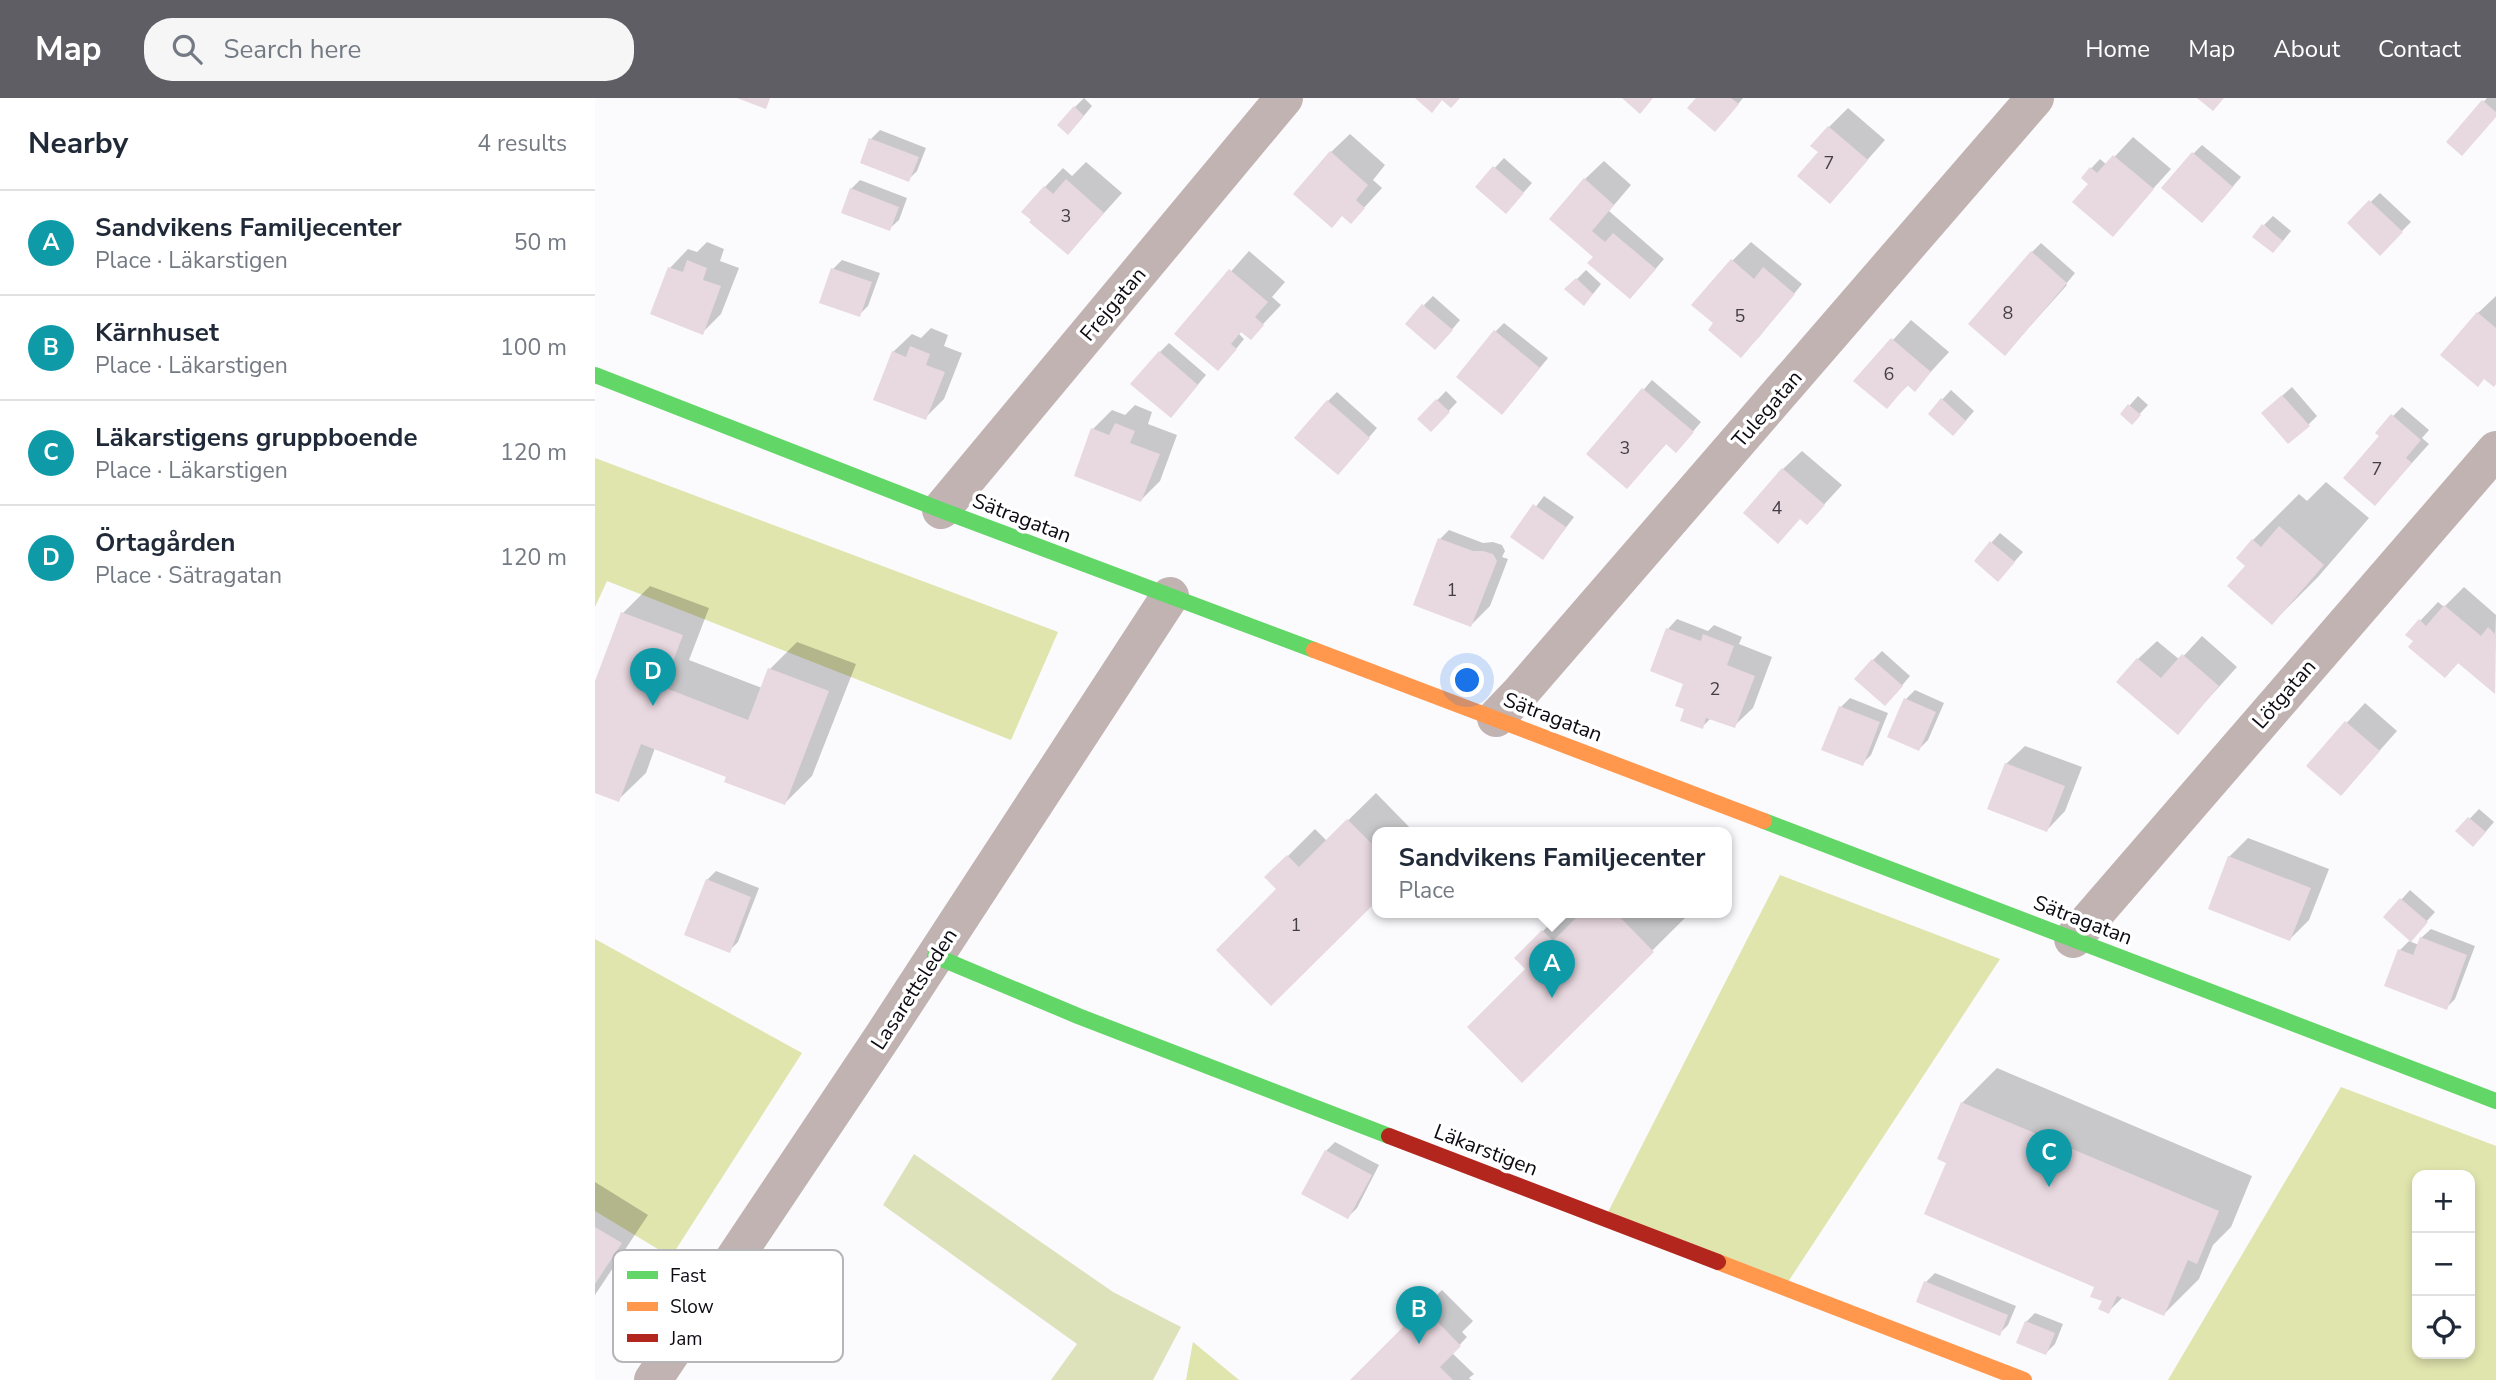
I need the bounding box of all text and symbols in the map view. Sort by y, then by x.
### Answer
search box [144,18,634,81]
text: Map [35,27,102,72]
icon: search [168,30,206,68]
text: Search here [224,32,361,67]
text: Home [2085,33,2150,65]
text: Map [2188,33,2235,65]
text: About [2273,33,2340,65]
text: Contact [2378,33,2461,65]
text: Nearby [28,123,128,164]
text: 4 results [477,128,567,159]
house number: 7 [1824,151,1834,175]
house number: 3 [1061,204,1071,228]
text: Sandvikens Familjecenter [95,210,402,245]
text: A [42,227,60,258]
text: 50 m [514,227,567,258]
text: Place · Läkarstigen [95,245,288,276]
street label: Frejgatan [1074,261,1152,347]
house number: 8 [2003,301,2013,325]
house number: 5 [1735,304,1745,328]
text: Kärnhuset [95,315,219,350]
text: B [43,332,59,363]
text: 100 m [500,332,567,363]
text: Place · Läkarstigen [95,350,288,381]
house number: 6 [1884,362,1894,386]
street label: Tulegatan [1726,364,1808,454]
text: Läkarstigens gruppboende [95,420,418,455]
house number: 3 [1620,436,1630,460]
text: C [43,437,59,468]
text: 120 m [500,437,567,468]
text: Place · Läkarstigen [95,455,288,486]
house number: 7 [2372,457,2382,481]
street label: Sätragatan [969,486,1075,550]
house number: 4 [1772,496,1783,520]
text: Örtagården [95,525,235,560]
text: D [42,542,60,573]
text: 120 m [500,542,567,573]
text: Place · Sätragatan [95,560,282,591]
house number: 1 [1447,578,1457,602]
pin: D [630,648,676,706]
street label: Lötgatan [2246,653,2322,735]
your location [1450,663,1484,697]
house number: 2 [1710,677,1720,701]
street label: Sätragatan [1500,685,1606,749]
popup [1372,827,1732,918]
text: Sandvikens Familjecenter [1399,840,1705,875]
text: Place [1399,875,1455,906]
street label: Sätragatan [2030,888,2136,952]
house number: 1 [1291,913,1301,937]
street label: Lasarettsleden [864,923,964,1055]
pin: A [1529,940,1575,998]
street label: Läkarstigen [1430,1117,1542,1183]
pin: C [2026,1129,2072,1187]
map controls [2412,1170,2475,1359]
button: + [2412,1170,2475,1233]
button: − [2412,1233,2475,1296]
legend [613,1250,843,1362]
text: Fast [670,1263,706,1289]
pin: B [1396,1286,1442,1344]
text: Slow [670,1294,714,1320]
button: locate [2412,1296,2475,1359]
text: Jam [669,1326,703,1352]

